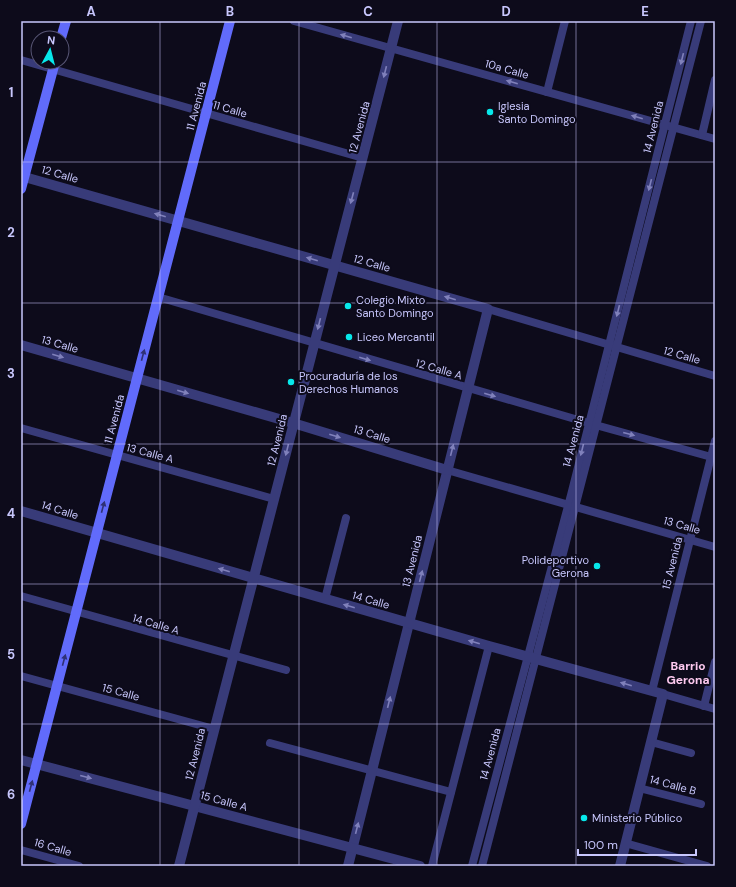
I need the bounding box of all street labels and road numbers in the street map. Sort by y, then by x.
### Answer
street label: 10a Calle [483,56,531,82]
street label: 11 Avenida [183,80,209,132]
street label: 11 Calle [211,97,249,121]
street label: 14 Avenida [640,99,666,155]
street label: 12 Avenida [345,100,373,154]
street label: 12 Calle [40,162,80,186]
street label: 12 Calle [352,251,392,275]
street label: 13 Calle [40,332,80,356]
street label: 12 Calle [662,343,702,367]
street label: 12 Calle A [414,356,464,382]
street label: 11 Avenida [101,393,127,445]
street label: 12 Avenida [264,413,290,467]
street label: 14 Avenida [559,413,587,469]
street label: 13 Calle [352,422,392,446]
street label: 13 Calle A [125,440,175,466]
street label: 14 Calle [40,498,80,522]
street label: 13 Calle [662,513,702,537]
street label: 13 Avenida [399,533,425,589]
street label: 15 Avenida [659,535,685,591]
street label: 14 Calle [351,588,391,612]
street label: 14 Calle A [131,611,181,637]
street label: 15 Calle [101,680,141,704]
street label: 14 Avenida [476,726,504,782]
street label: 12 Avenida [182,727,208,781]
street label: 14 Calle B [648,772,698,798]
street label: 15 Calle A [199,788,249,814]
street label: 16 Calle [33,835,73,859]

